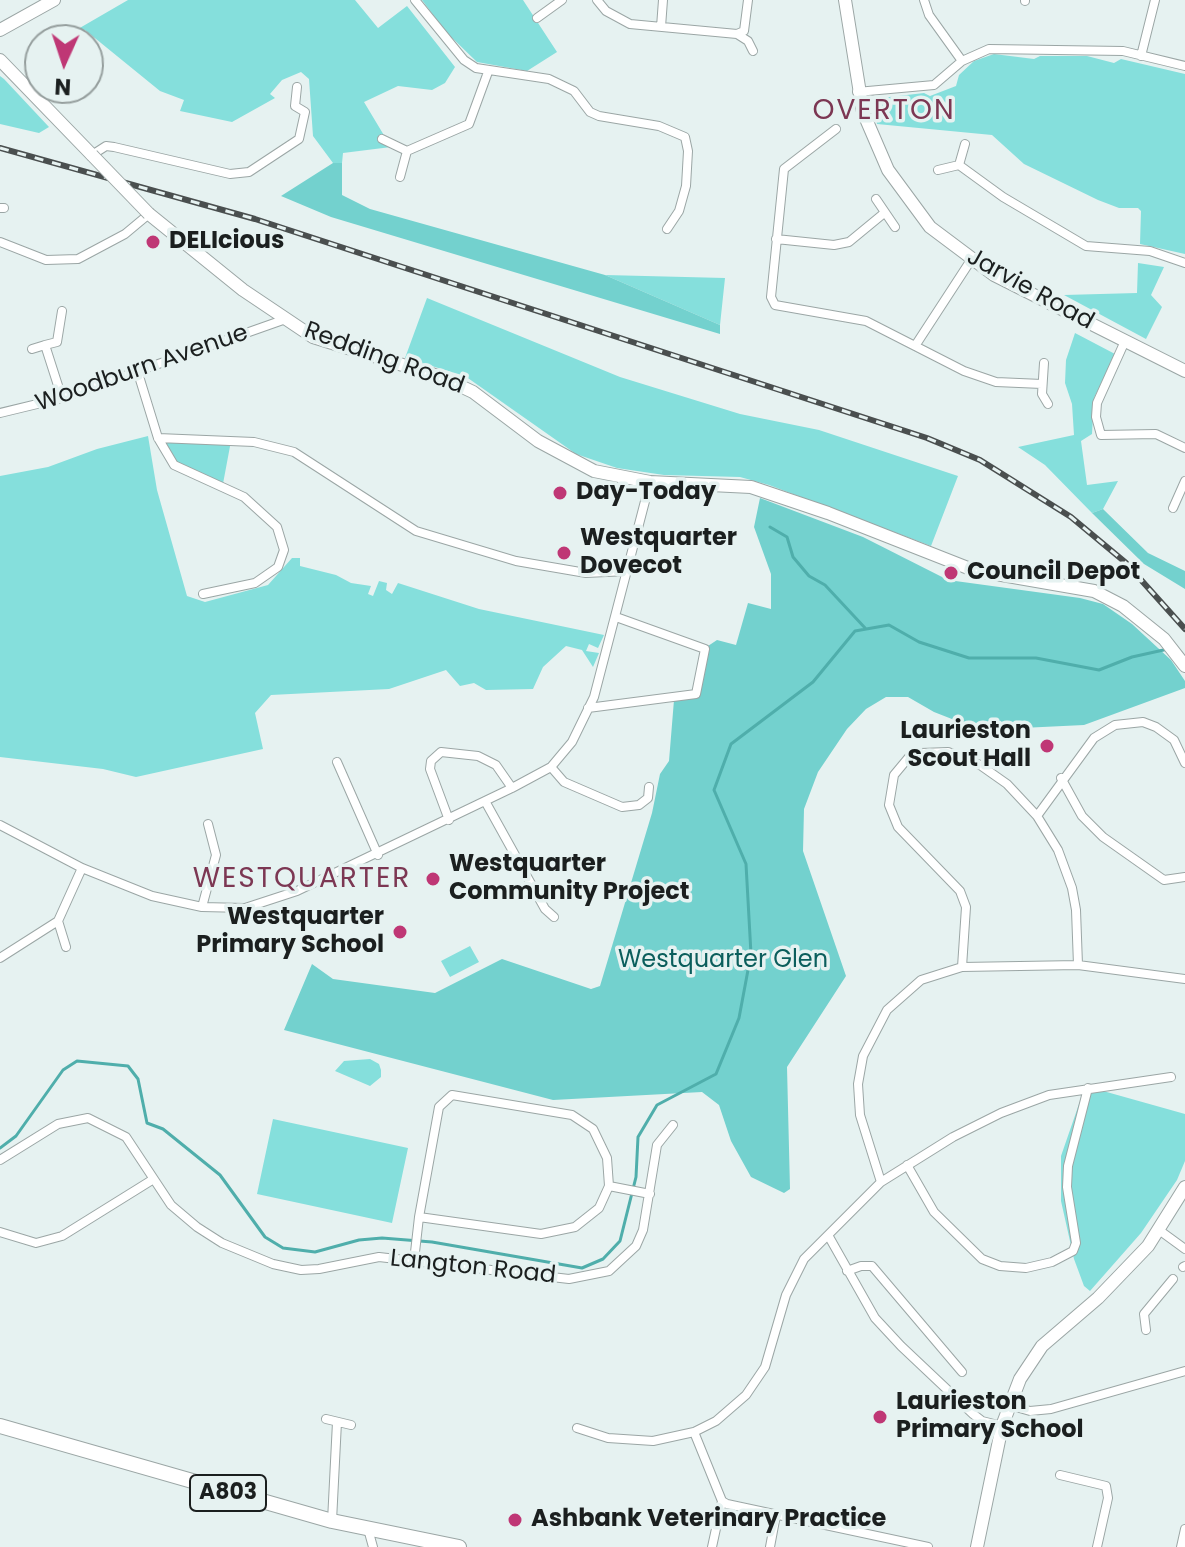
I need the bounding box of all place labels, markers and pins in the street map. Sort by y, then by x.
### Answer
place label: DELIcious [169,228,284,256]
marker: DELIcious [144,233,162,251]
place label: Day-Today [576,479,716,507]
marker: Day-Today [551,484,569,502]
place label: Westquarter Dovecot [580,525,737,581]
marker: Westquarter Dovecot [555,544,573,562]
place label: Council Depot [967,559,1140,587]
marker: Council Depot [942,564,960,582]
place label: Laurieston Scout Hall [900,718,1031,774]
marker: Laurieston Scout Hall [1038,737,1056,755]
place label: Westquarter Community Project [449,851,689,907]
marker: Westquarter Community Project [424,870,442,888]
place label: Westquarter Primary School [196,904,384,960]
marker: Westquarter Primary School [391,923,409,941]
place label: Laurieston Primary School [896,1389,1084,1445]
marker: Laurieston Primary School [871,1408,889,1426]
place label: Ashbank Veterinary Practice [531,1506,886,1534]
marker: Ashbank Veterinary Practice [506,1511,524,1529]

